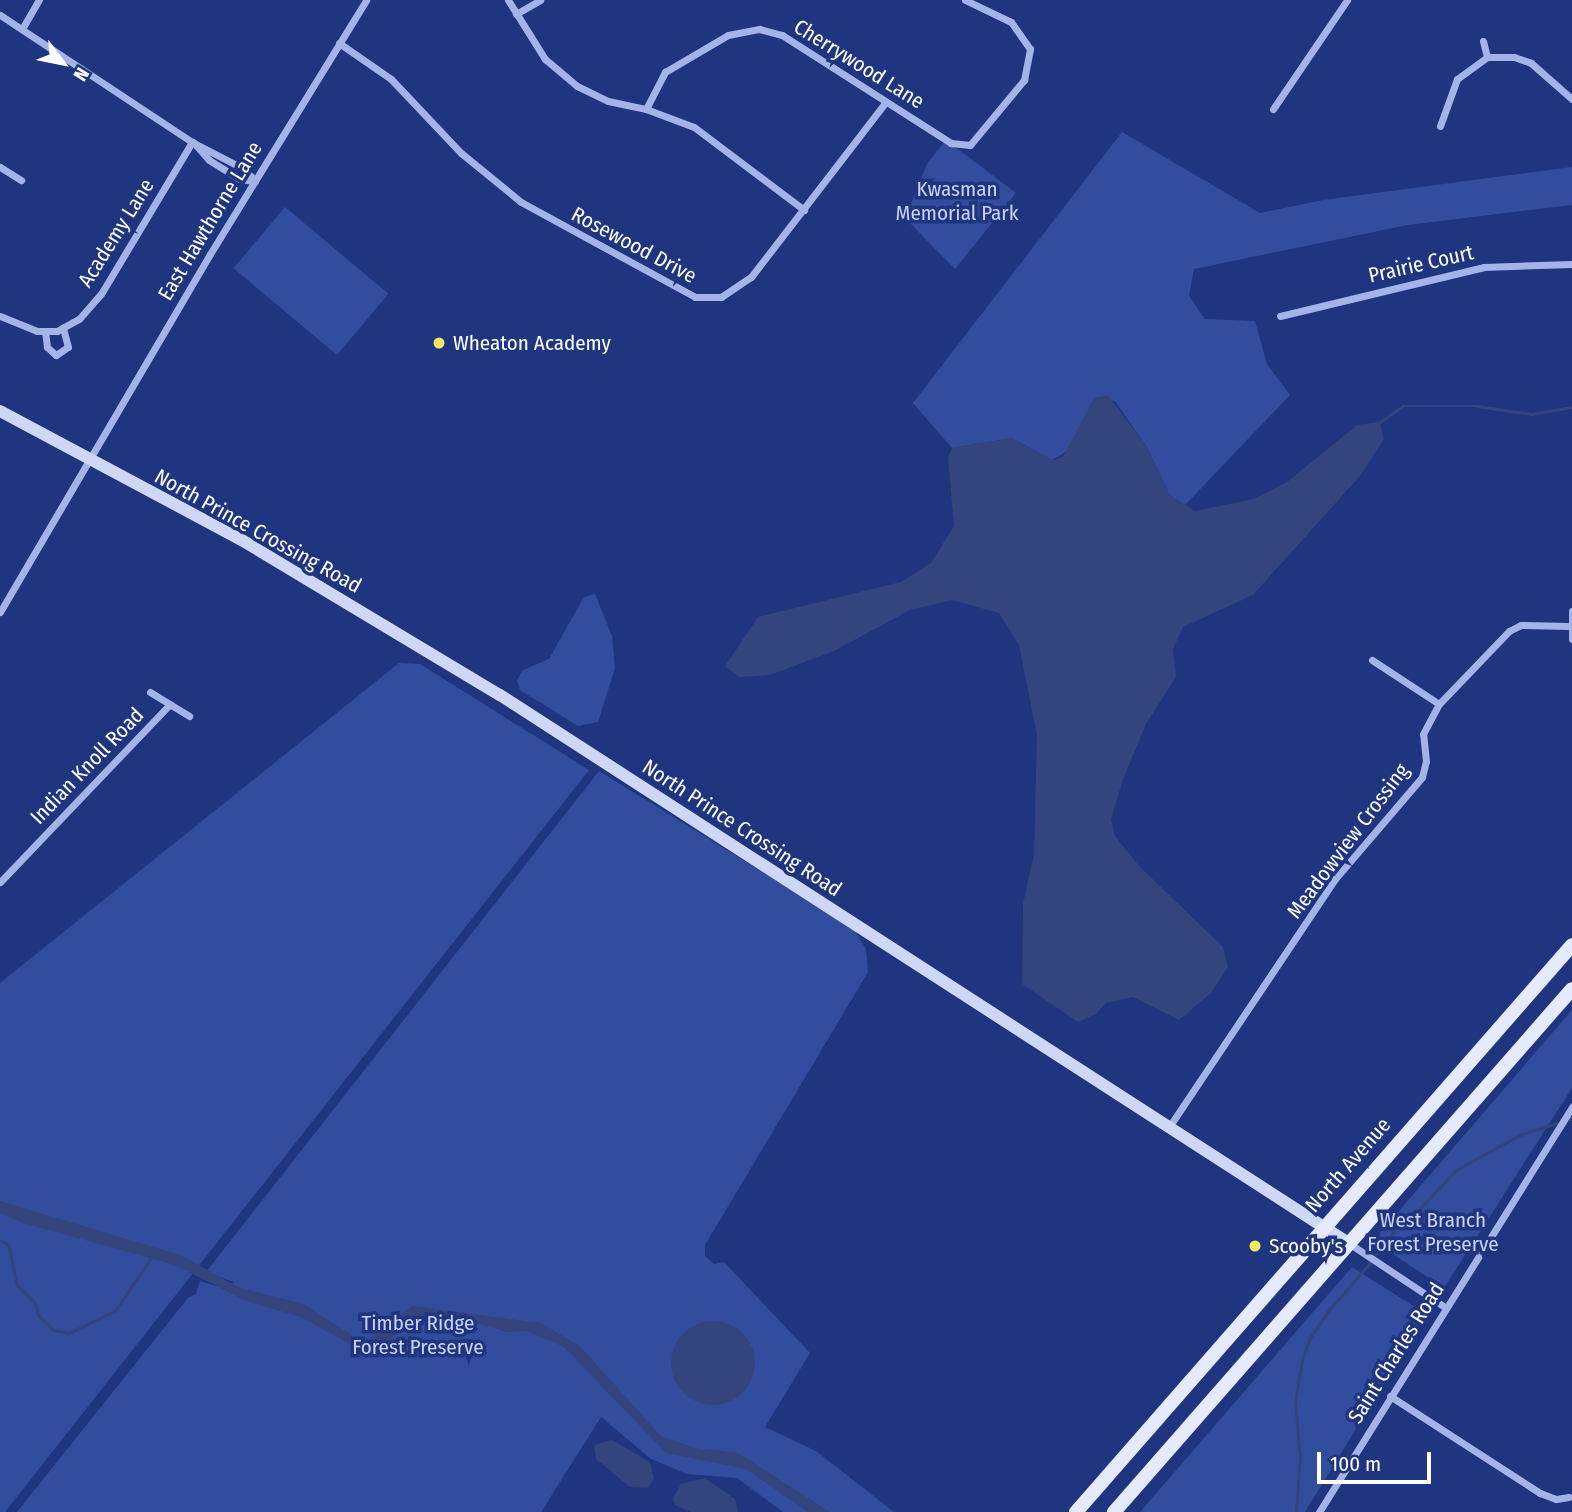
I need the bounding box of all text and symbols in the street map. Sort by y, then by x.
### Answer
street label: Cherrywood Lane [789,14,929,114]
north arrow [28,28,98,98]
text: N [68,63,94,85]
street label: East Hawthorne Lane [153,137,267,305]
street label: Academy Lane [73,174,159,292]
park label: Kwasman Memorial Park [896,176,1018,226]
street label: Rosewood Drive [567,201,701,289]
street label: Prairie Court [1366,240,1476,288]
place label: Wheaton Academy [453,330,611,356]
marker: Wheaton Academy [431,335,447,351]
street label: North Prince Crossing Road [150,464,366,598]
street label: Indian Knoll Road [25,703,149,829]
street label: North Prince Crossing Road [638,754,846,902]
street label: Meadowview Crossing [1282,759,1414,923]
street label: North Avenue [1300,1113,1396,1217]
park label: West Branch Forest Preserve [1367,1207,1499,1257]
place label: Scooby's [1269,1233,1344,1259]
marker: Scooby's [1247,1238,1263,1254]
street label: Saint Charles Road [1343,1278,1449,1428]
park label: Timber Ridge Forest Preserve [352,1310,484,1360]
scale bar [1320,1438,1434,1482]
text: 100 m [1330,1451,1381,1477]

